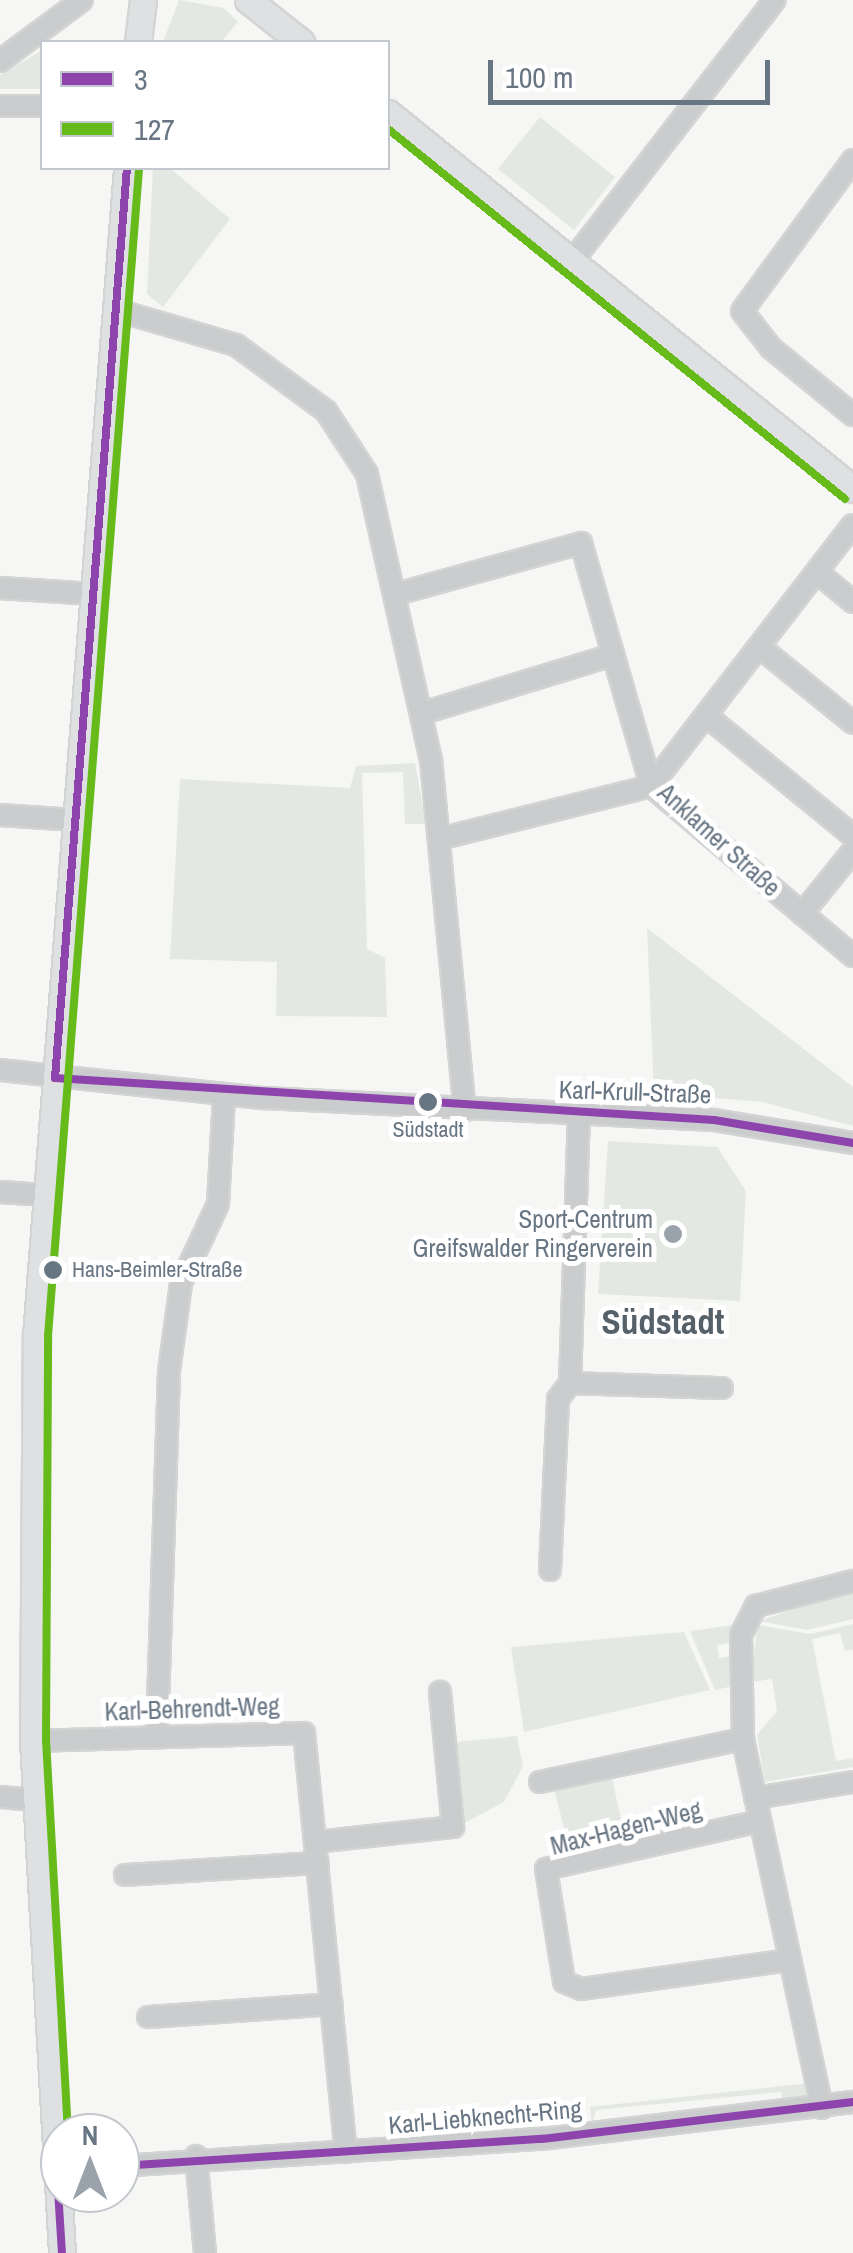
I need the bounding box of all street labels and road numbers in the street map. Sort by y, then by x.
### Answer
street label: Anklamer Straße [652,777,786,903]
street label: Karl-Krull-Straße [558,1074,712,1110]
street label: Karl-Behrendt-Weg [104,1691,280,1727]
street label: Max-Hagen-Weg [547,1795,705,1861]
street label: Karl-Liebknecht-Ring [387,2094,583,2140]

